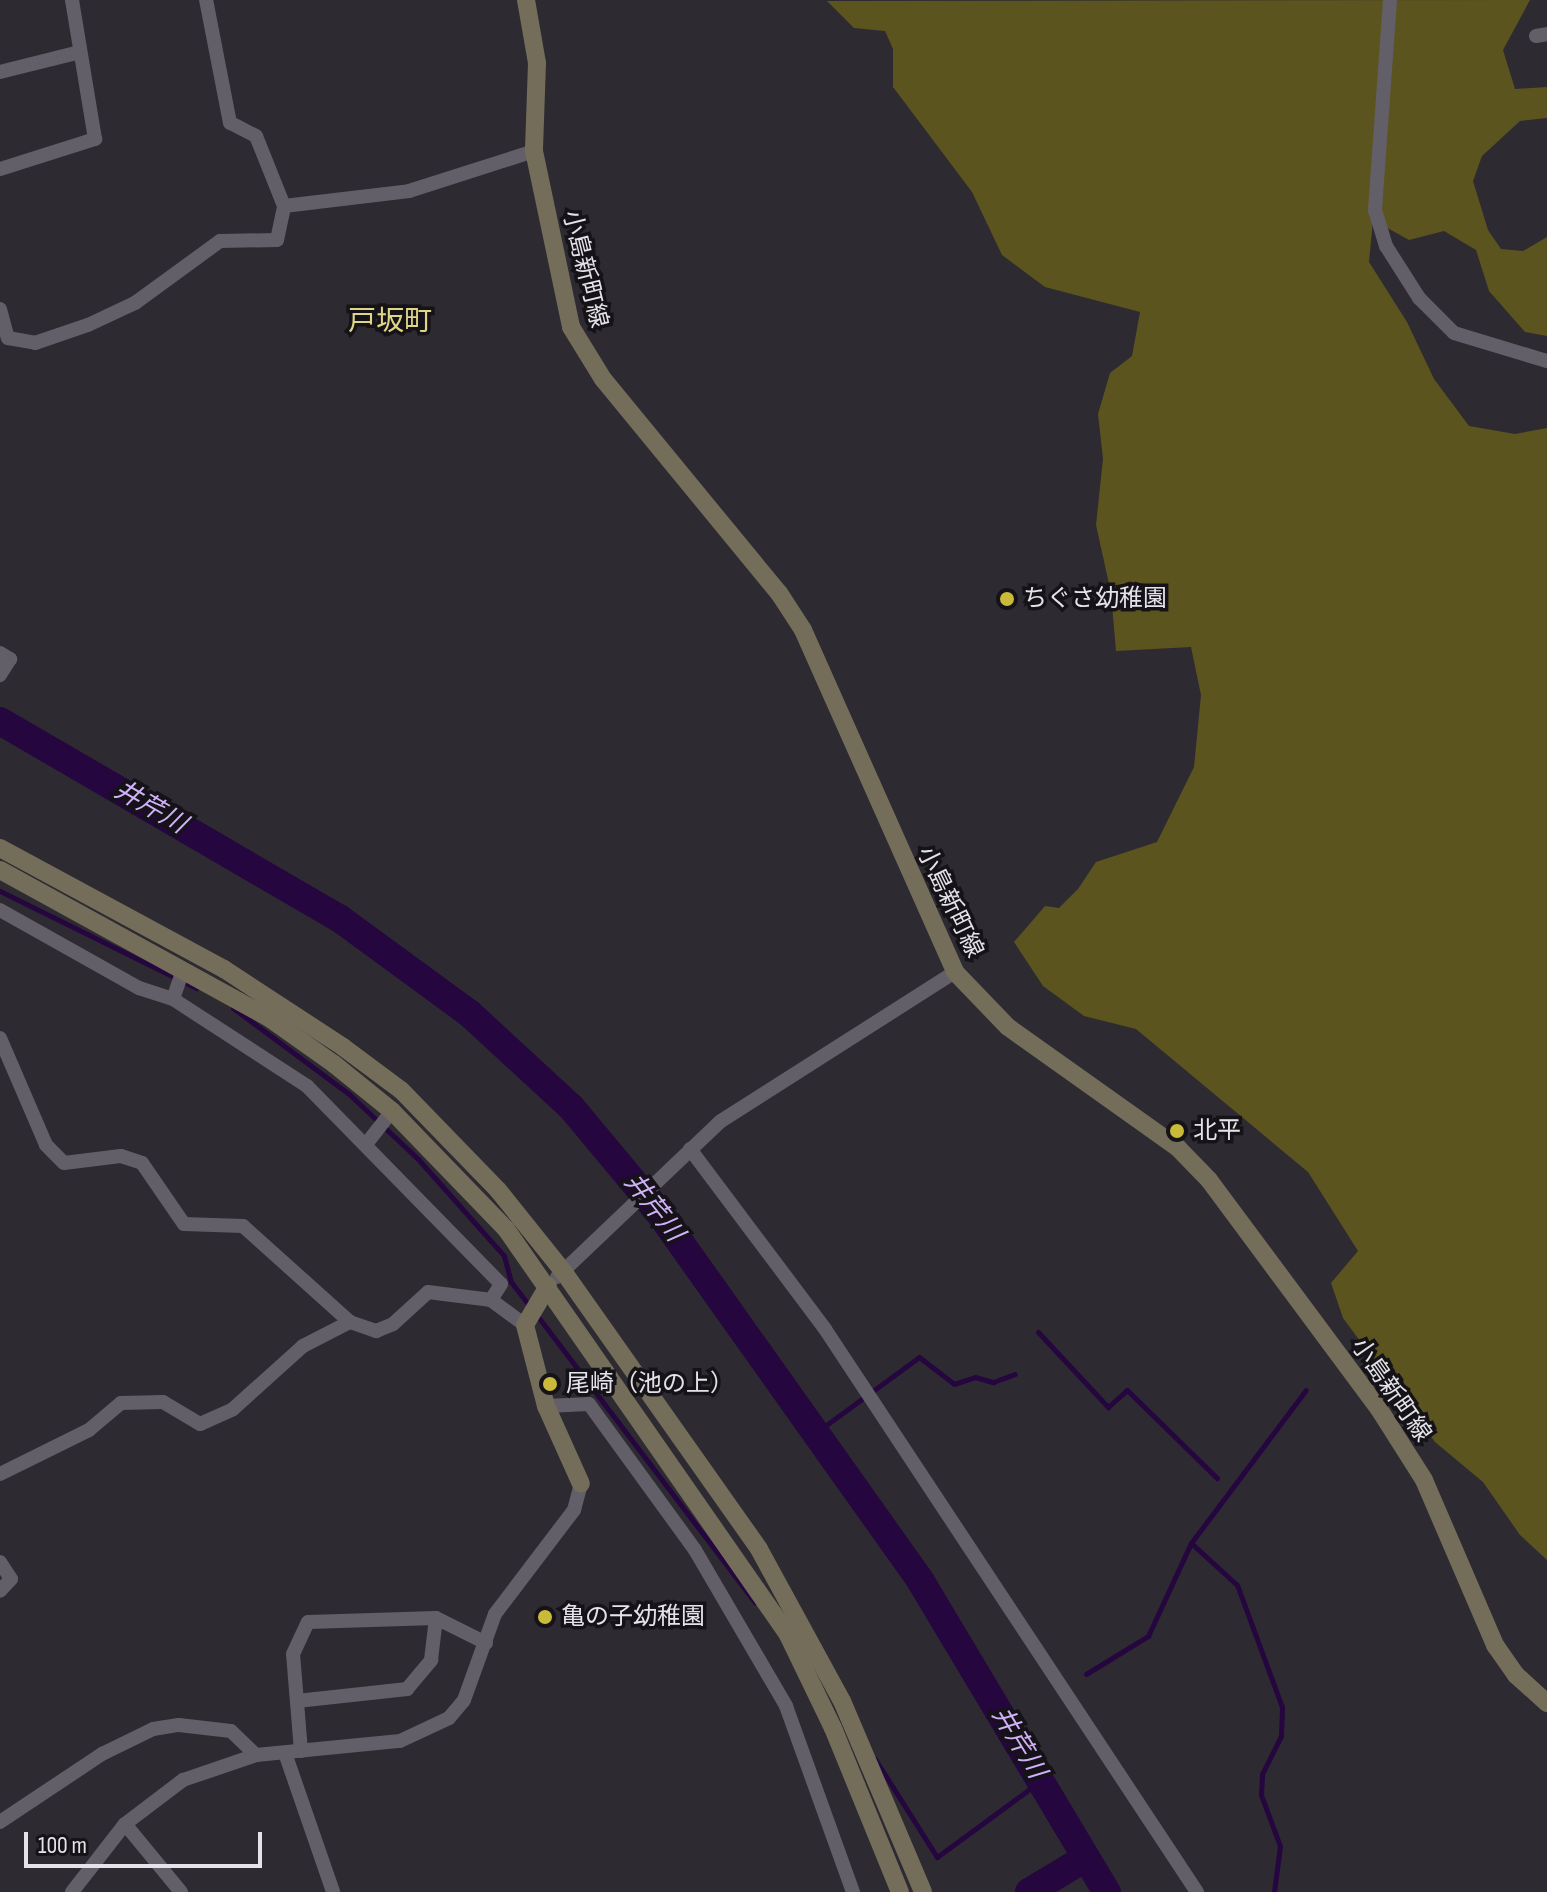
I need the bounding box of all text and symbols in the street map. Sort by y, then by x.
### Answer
street label: 小島新町線 [557,207,613,331]
district label: 戸坂町 [348,305,432,339]
place label: ちぐさ幼稚園 [1023,585,1167,613]
marker: ちぐさ幼稚園 [998,590,1016,608]
water label: 井芹川 [108,775,192,841]
street label: 小島新町線 [911,842,989,962]
place label: 北平 [1193,1117,1241,1145]
marker: 北平 [1168,1122,1186,1140]
water label: 井芹川 [617,1168,689,1248]
street label: 小島新町線 [1345,1333,1437,1447]
place label: 尾崎（池の上） [566,1370,734,1398]
marker: 尾崎（池の上） [541,1375,559,1393]
place label: 亀の子幼稚園 [561,1603,705,1631]
marker: 亀の子幼稚園 [536,1608,554,1626]
water label: 井芹川 [985,1702,1051,1784]
scale bar [28,1816,266,1866]
text: 100 m [38,1831,87,1860]

